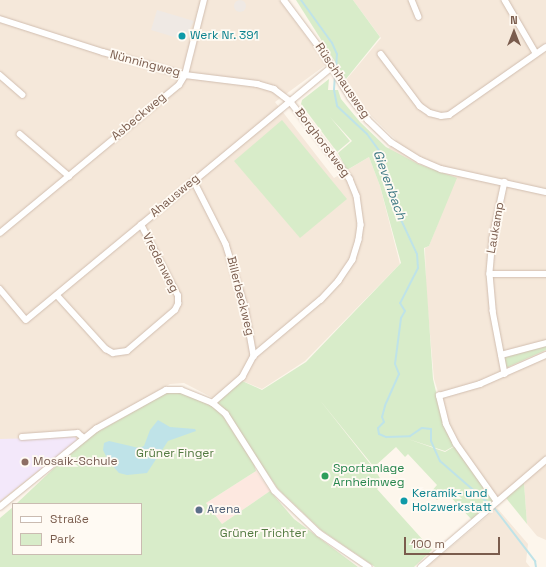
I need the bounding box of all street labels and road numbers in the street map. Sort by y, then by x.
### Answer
street label: Rüschhausweg [311,41,373,121]
street label: Nünningweg [108,48,182,80]
street label: Asbeckweg [109,90,169,144]
street label: Borghorstweg [291,106,353,180]
street label: Ahausweg [148,171,202,221]
street label: Laukamp [484,201,508,255]
street label: Vredenweg [139,231,181,295]
street label: Billerbeckweg [223,255,257,337]

